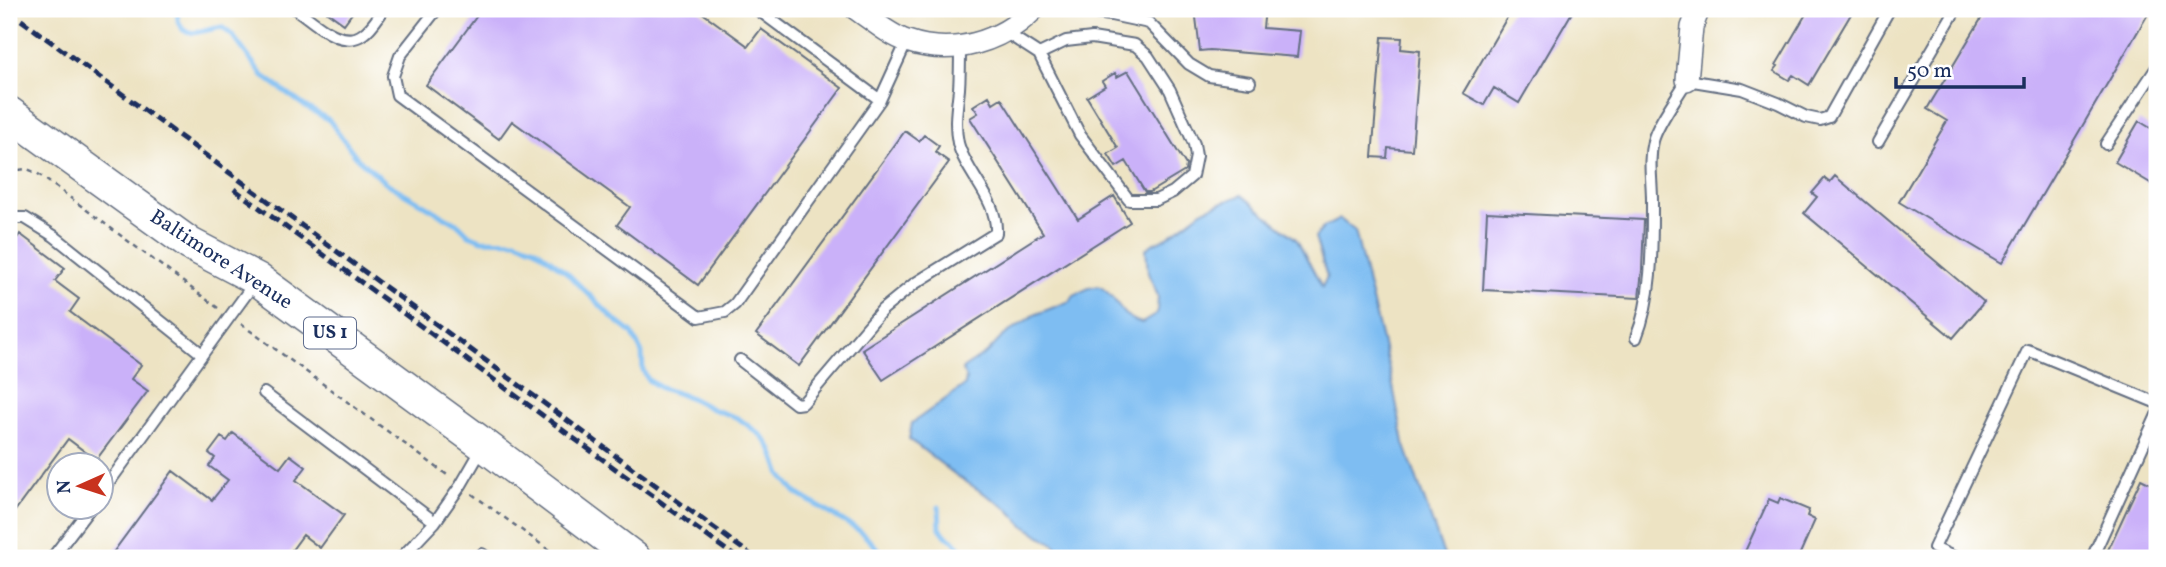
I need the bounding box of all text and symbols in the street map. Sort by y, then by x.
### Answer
scale bar [1896,46,2024,90]
text: 50 m [1907,57,1952,86]
street label: Baltimore Avenue [144,203,298,317]
road number: US 1 [304,318,356,348]
north arrow [46,452,116,522]
text: N [52,479,78,494]

